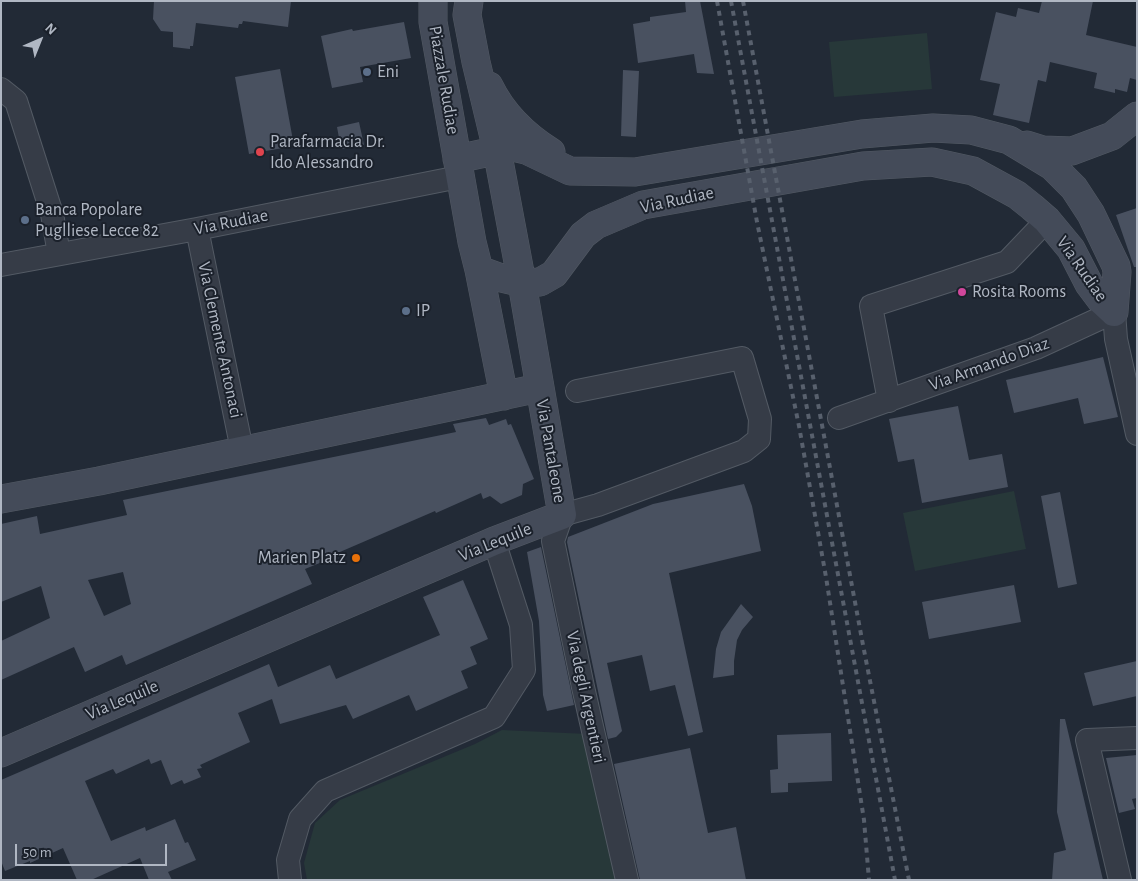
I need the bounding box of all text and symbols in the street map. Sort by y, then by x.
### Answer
north arrow [15,15,65,65]
text: N [42,21,59,38]
street label: Piazzale Rudiae [424,24,464,136]
place label: Eni [377,61,399,83]
marker: Eni [361,66,373,78]
place label: Parafarmacia Dr. Ido Alessandro [270,131,385,173]
marker: Parafarmacia Dr. Ido Alessandro [254,146,266,158]
street label: Via Rudiae [638,182,716,218]
place label: Banca Popolare Puglliese Lecce 82 [35,199,159,242]
street label: Via Rudiae [192,204,270,240]
marker: Banca Popolare Puglliese Lecce 82 [19,214,31,226]
street label: Via Rudiae [1052,232,1112,306]
street label: Via Clemente Antonaci [193,260,247,420]
place label: Rosita Rooms [972,281,1066,303]
marker: Rosita Rooms [956,286,968,298]
place label: IP [416,300,430,322]
marker: IP [400,305,412,317]
street label: Via Armando Diaz [926,332,1052,396]
street label: Via Pantaleone [531,397,571,505]
street label: Via Lequile [455,518,535,566]
place label: Marien Platz [258,547,346,569]
marker: Marien Platz [350,552,362,564]
street label: Via degli Argentieri [561,629,611,765]
street label: Via Lequile [82,675,162,725]
scale bar [18,834,170,866]
text: 50 m [23,845,52,860]

